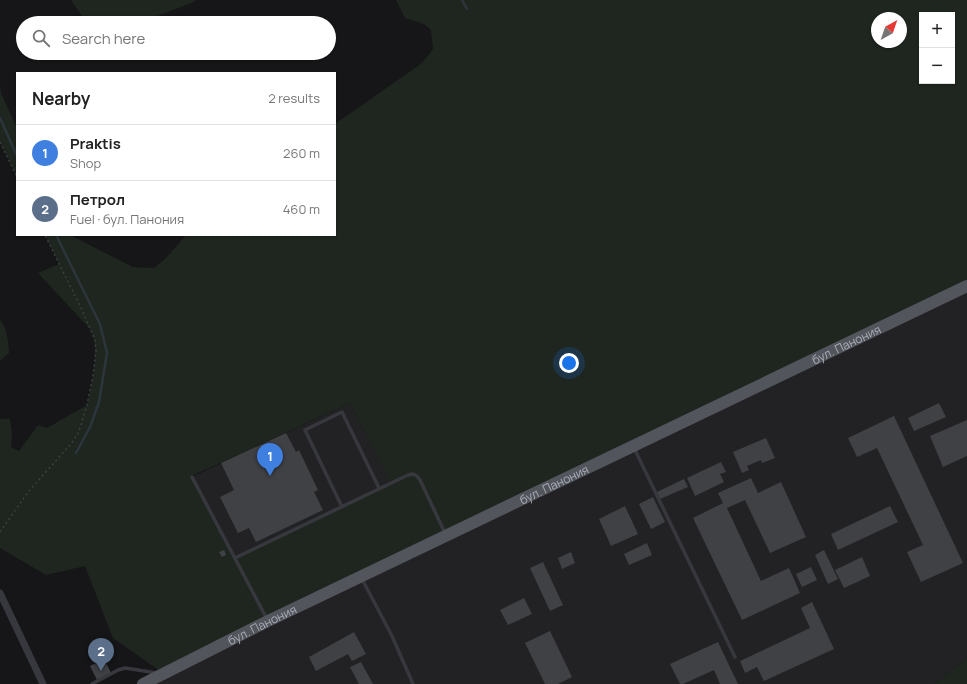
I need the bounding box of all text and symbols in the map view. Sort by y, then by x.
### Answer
north arrow [871,12,907,48]
map controls [919,12,955,84]
button: + [919,12,955,48]
search box [16,16,336,60]
icon: search [30,27,52,49]
text: Search here [62,28,145,49]
button: − [919,48,955,84]
text: Nearby [32,87,90,110]
text: 2 results [268,89,320,107]
text: Praktis [70,133,121,154]
text: 1 [42,144,48,162]
text: 260 m [283,144,320,162]
text: Shop [70,154,101,172]
text: Петрол [70,189,125,210]
text: 2 [41,200,49,218]
text: 460 m [283,200,320,218]
text: Fuel · бул. Панония [70,210,184,228]
street label: бул. Панония [809,320,884,368]
your location [559,353,579,373]
pin: 1 [257,443,283,476]
street label: бул. Панония [516,460,591,508]
street label: бул. Панония [224,600,299,649]
pin: 2 [88,638,114,671]

